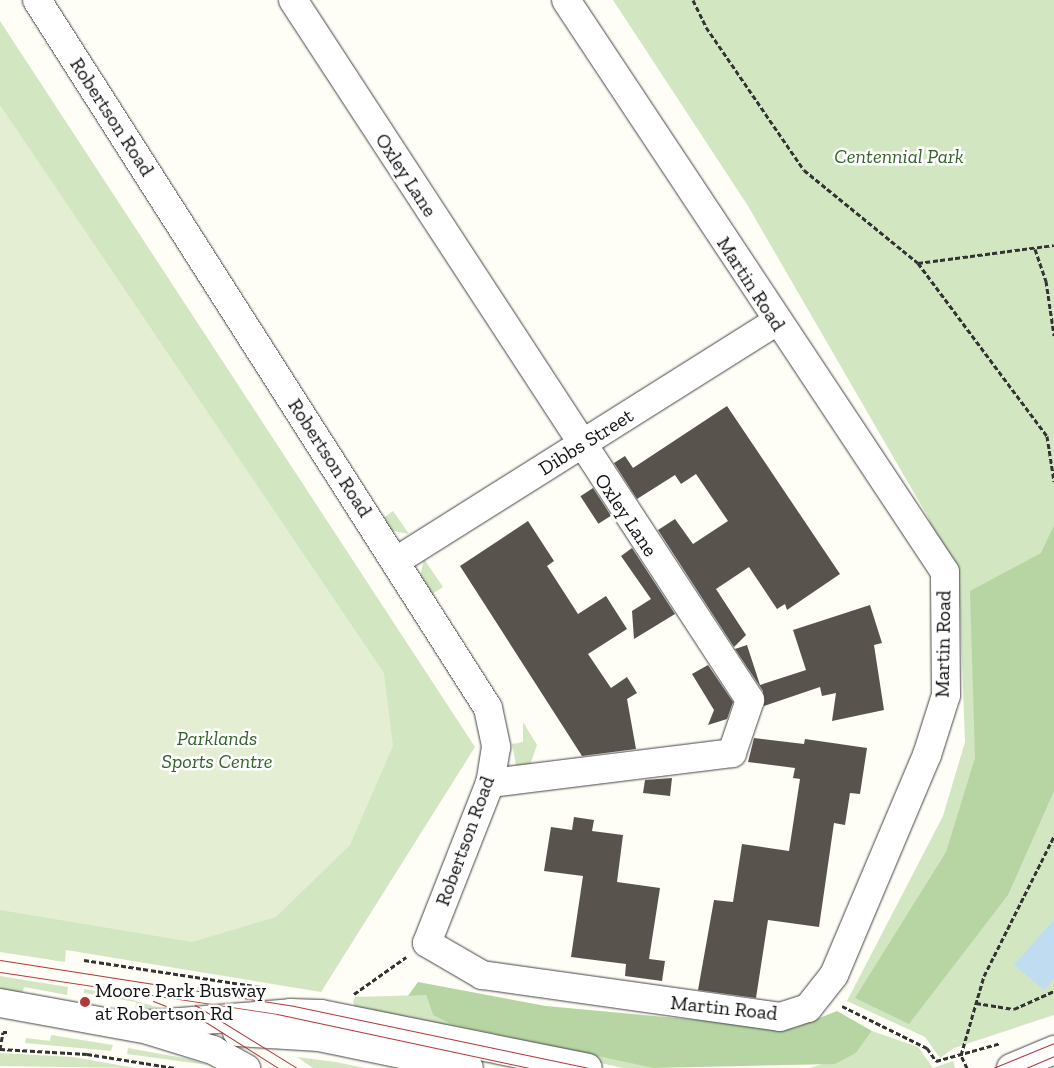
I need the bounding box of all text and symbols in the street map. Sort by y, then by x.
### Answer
street label: Robertson Road [65,53,159,181]
street label: Oxley Lane [370,129,442,221]
park label: Centennial Park [834,144,964,168]
street label: Martin Road [712,232,790,336]
street label: Robertson Road [283,394,377,522]
street label: Dibbs Street [534,403,638,481]
street label: Oxley Lane [589,469,663,561]
street label: Martin Road [930,590,956,698]
park label: Parklands Sports Centre [161,727,273,774]
street label: Robertson Road [430,773,500,909]
place label: Moore Park Busway at Robertson Rd [95,978,266,1025]
street label: Martin Road [669,990,779,1026]
marker: Moore Park Busway at Robertson Rd [79,996,91,1008]

